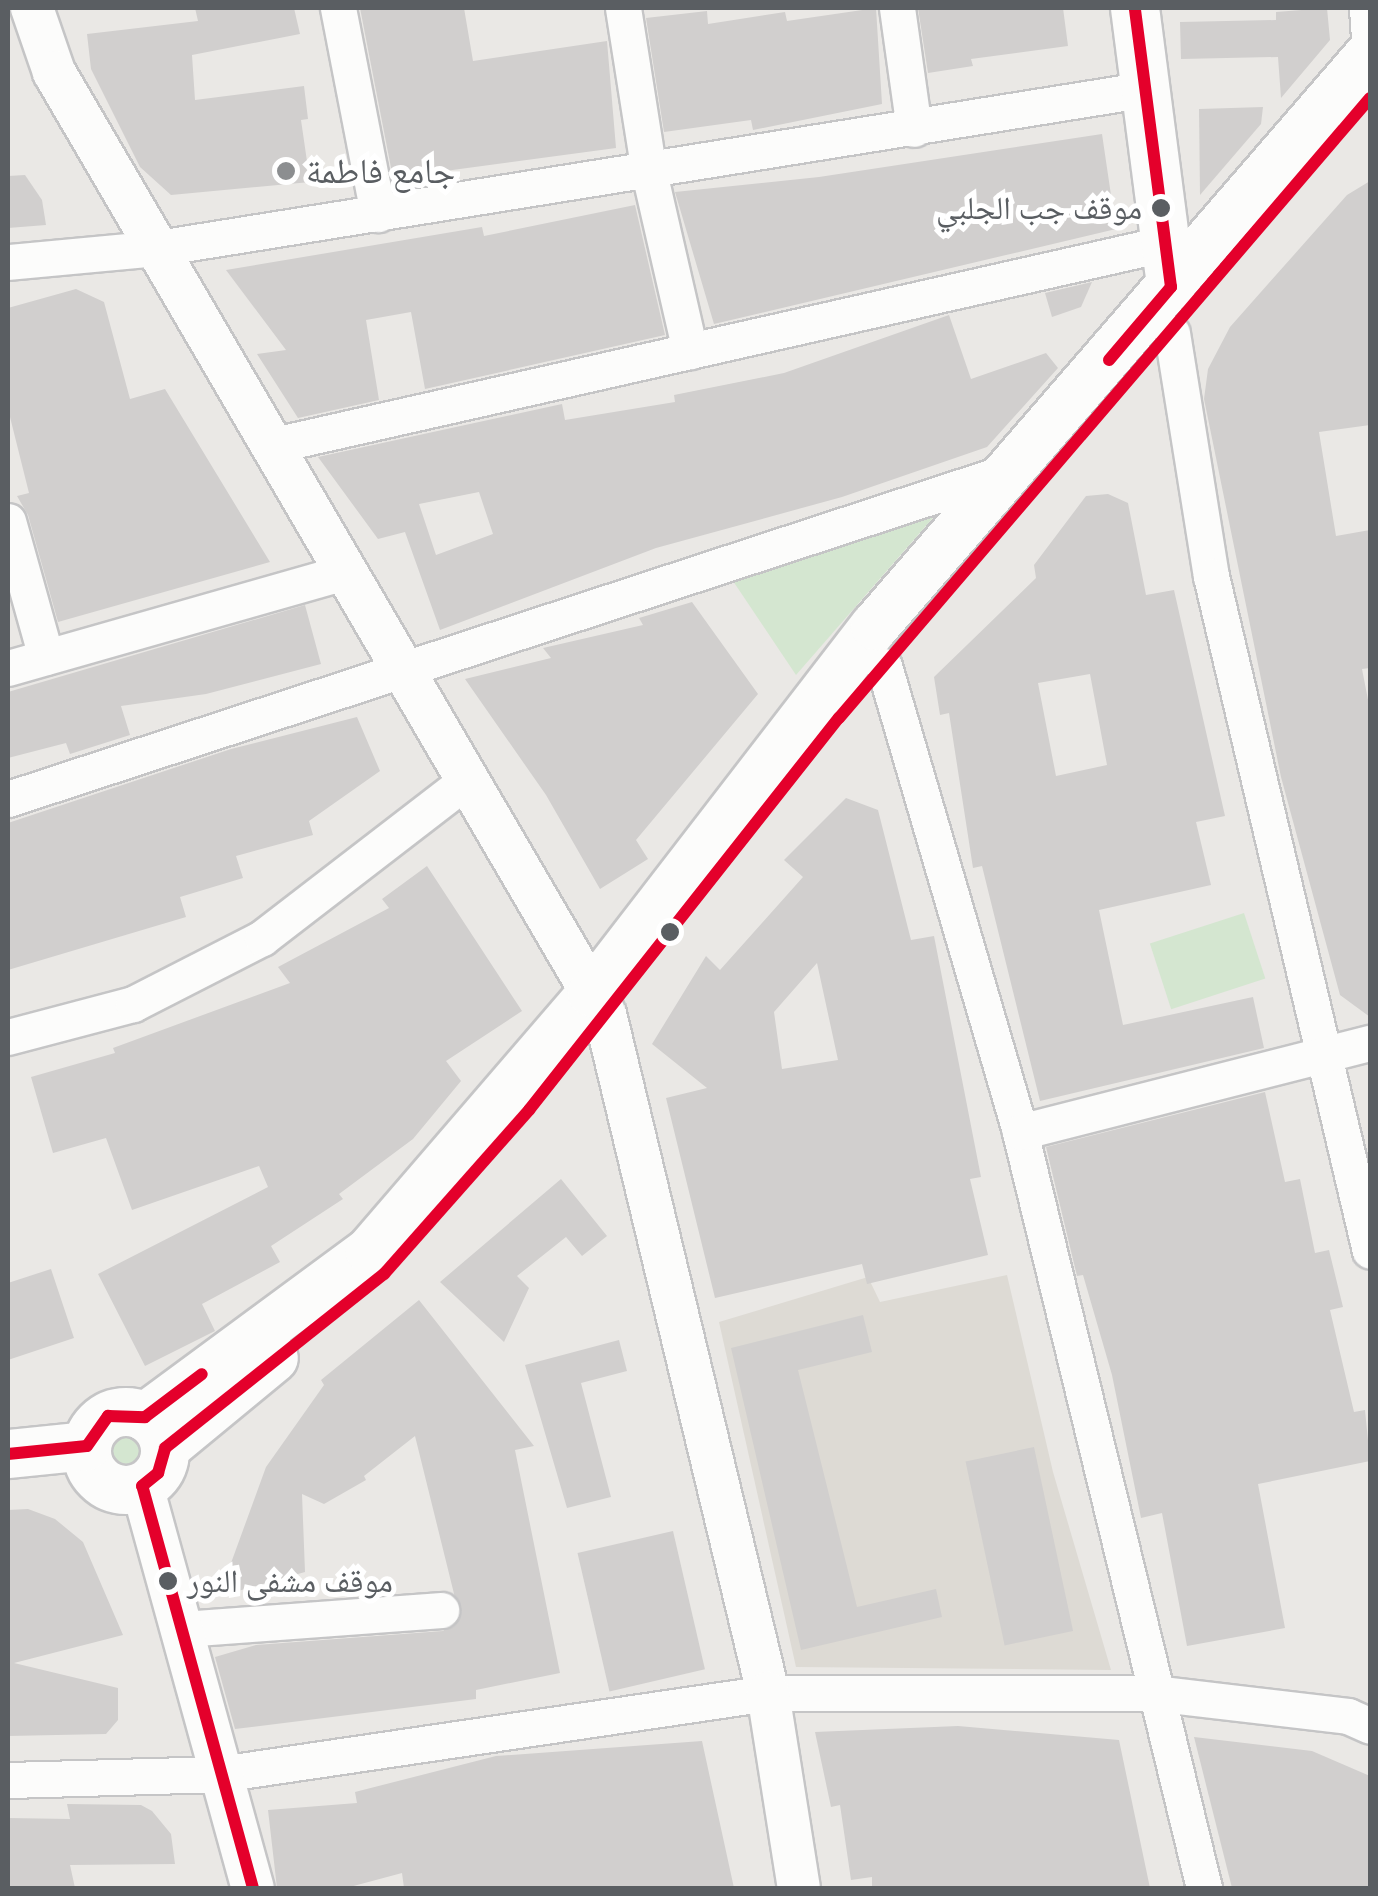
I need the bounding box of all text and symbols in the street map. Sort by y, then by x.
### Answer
place label: جامع فاطمة [306,150,455,192]
marker: جامع فاطمة [275,160,297,182]
place label: موقف جب الجلبي [936,189,1142,227]
marker: موقف جب الجلبي [1151,198,1171,218]
unlabelled marker [660,922,680,942]
place label: موقف مشفى النور [187,1562,393,1600]
marker: موقف مشفى النور [158,1571,178,1591]

